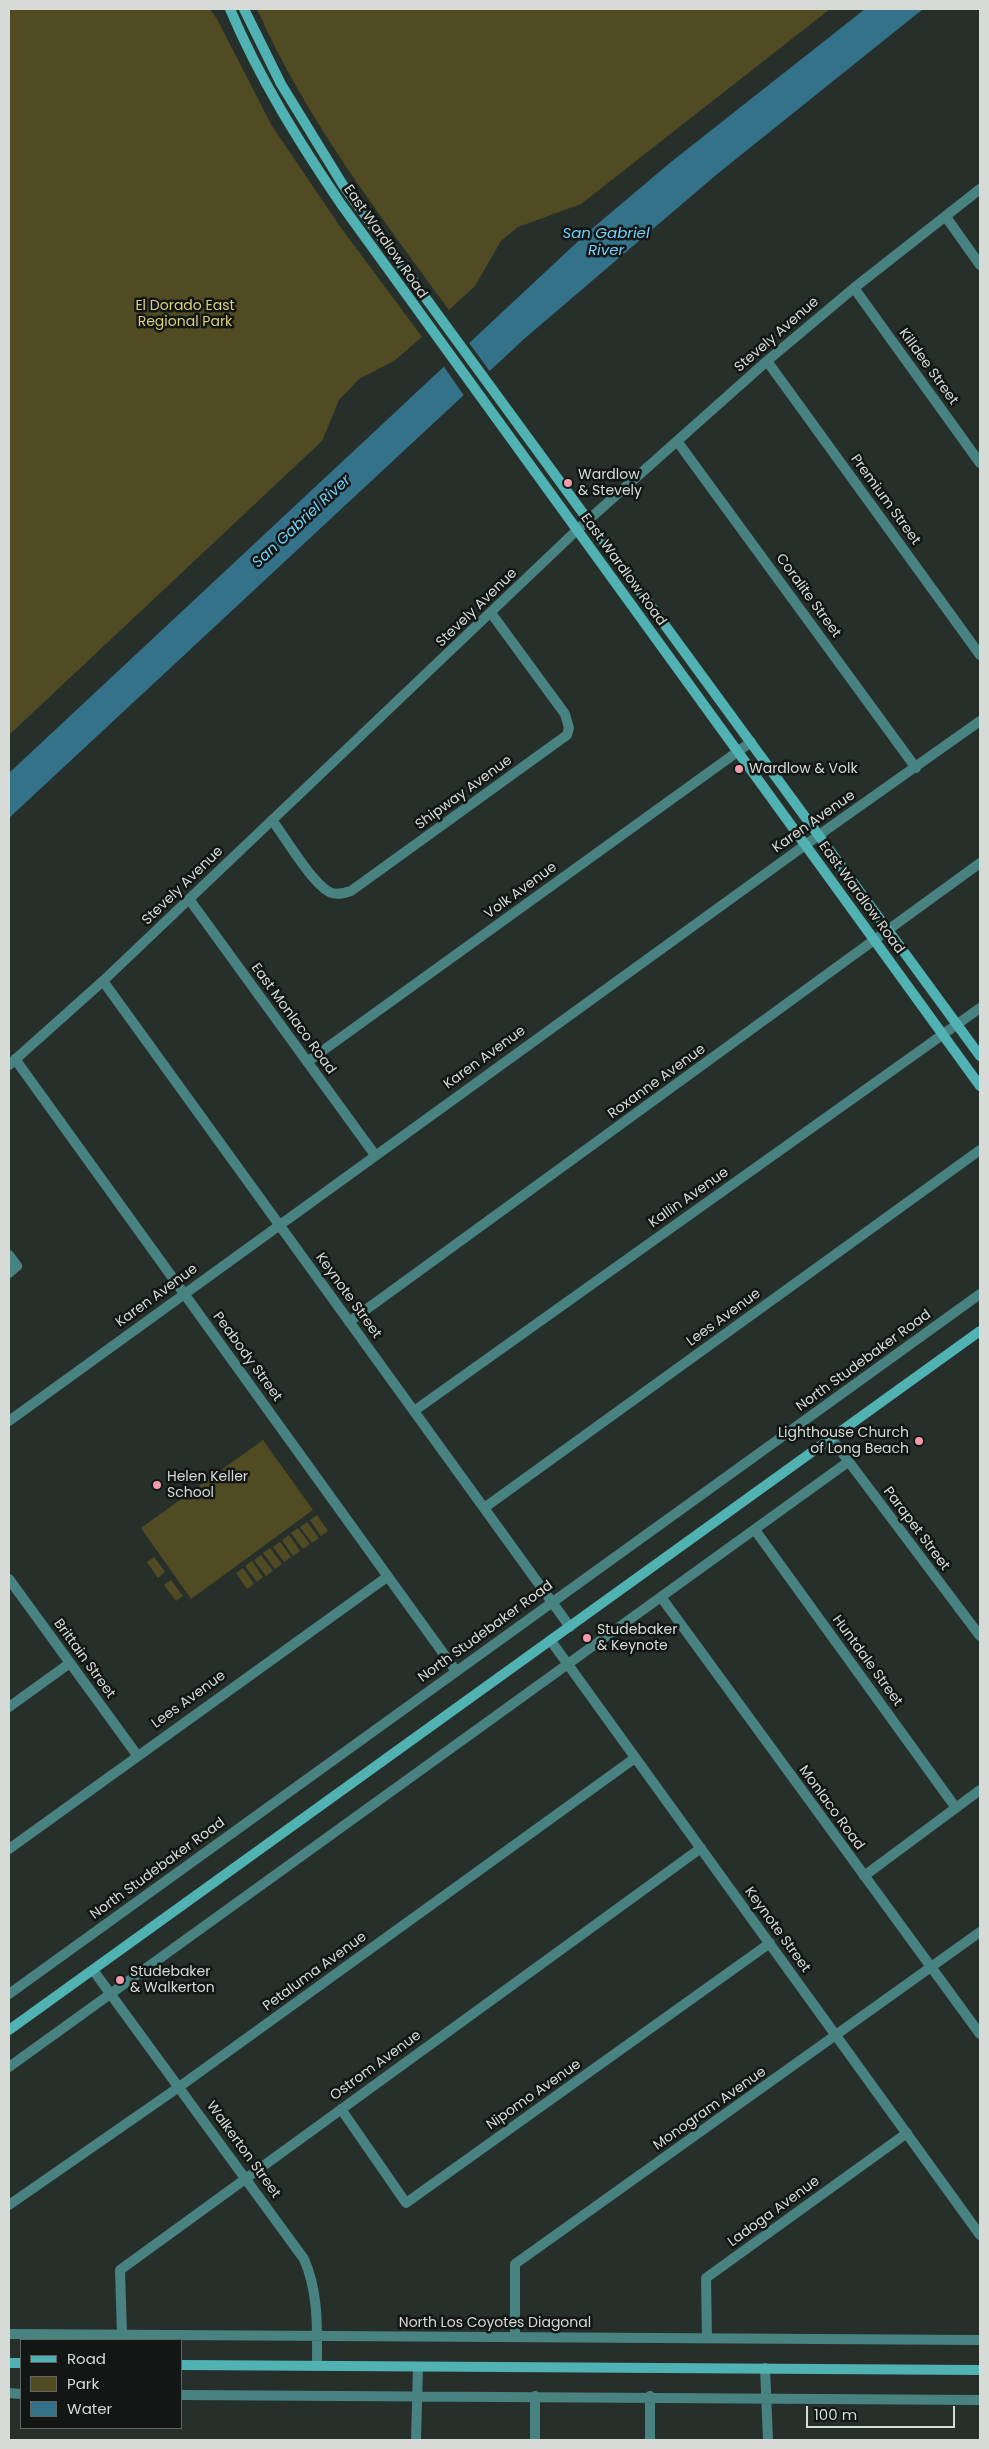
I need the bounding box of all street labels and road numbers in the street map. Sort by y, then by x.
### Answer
street label: East Wardlow Road [340,182,430,302]
street label: Stevely Avenue [731,294,823,376]
street label: Killdee Street [895,326,961,408]
street label: Premium Street [846,451,924,549]
street label: East Wardlow Road [577,511,669,629]
street label: Coralite Street [772,551,844,641]
street label: Stevely Avenue [433,565,521,651]
street label: Shipway Avenue [412,752,516,834]
street label: Karen Avenue [769,787,859,857]
street label: East Wardlow Road [815,839,907,957]
street label: Stevely Avenue [139,843,227,929]
street label: Volk Avenue [482,859,560,923]
street label: East Monlaco Road [247,960,339,1078]
street label: Karen Avenue [441,1023,529,1093]
street label: Roxanne Avenue [605,1041,709,1123]
street label: Kallin Avenue [646,1164,732,1232]
street label: Keynote Street [311,1250,385,1342]
street label: Karen Avenue [113,1261,201,1331]
street label: Lees Avenue [684,1286,764,1350]
street label: North Studebaker Road [793,1306,935,1416]
street label: Peabody Street [209,1309,285,1405]
street label: Parapet Street [879,1484,953,1574]
street label: North Studebaker Road [415,1577,557,1687]
street label: Huntdale Street [828,1612,906,1710]
street label: Brittain Street [50,1616,118,1702]
street label: Lees Avenue [149,1668,229,1732]
street label: Monlaco Road [795,1762,867,1854]
street label: North Studebaker Road [87,1814,229,1924]
street label: Keynote Street [740,1884,814,1976]
street label: Petaluma Avenue [260,1929,370,2015]
street label: Ostrom Avenue [327,2027,425,2105]
street label: Nipomo Avenue [484,2056,584,2134]
street label: Monogram Avenue [650,2064,770,2154]
street label: Walkerton Street [202,2098,284,2202]
street label: Ladoga Avenue [725,2173,823,2251]
street label: North Los Coyotes Diagonal [399,2315,591,2331]

